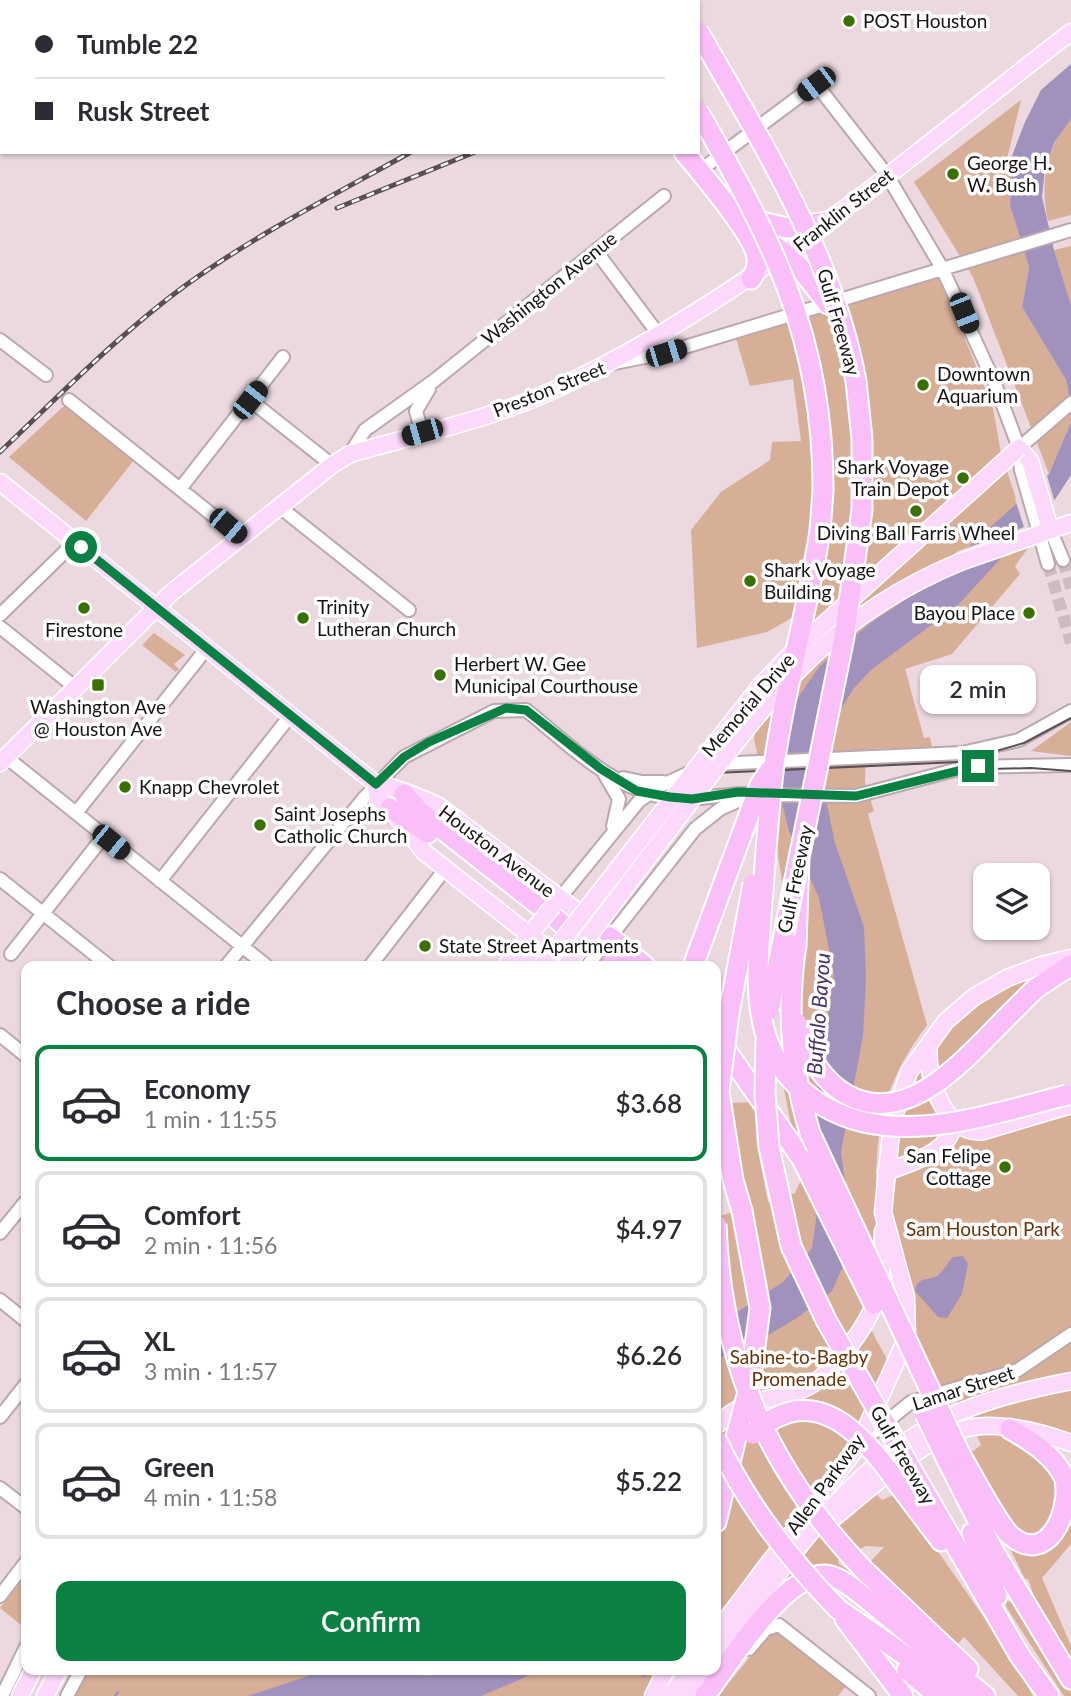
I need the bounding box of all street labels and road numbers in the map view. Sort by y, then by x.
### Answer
street label: Franklin Street [788,163,898,256]
street label: Washington Avenue [476,226,621,349]
street label: Gulf Freeway [813,266,866,378]
street label: Preston Street [489,356,608,421]
street label: Memorial Drive [697,648,799,761]
street label: Houston Avenue [435,800,560,902]
street label: Gulf Freeway [772,822,817,935]
street label: Lamar Street [909,1360,1017,1415]
street label: Gulf Freeway [866,1401,941,1508]
street label: Allen Parkway [781,1429,869,1538]

